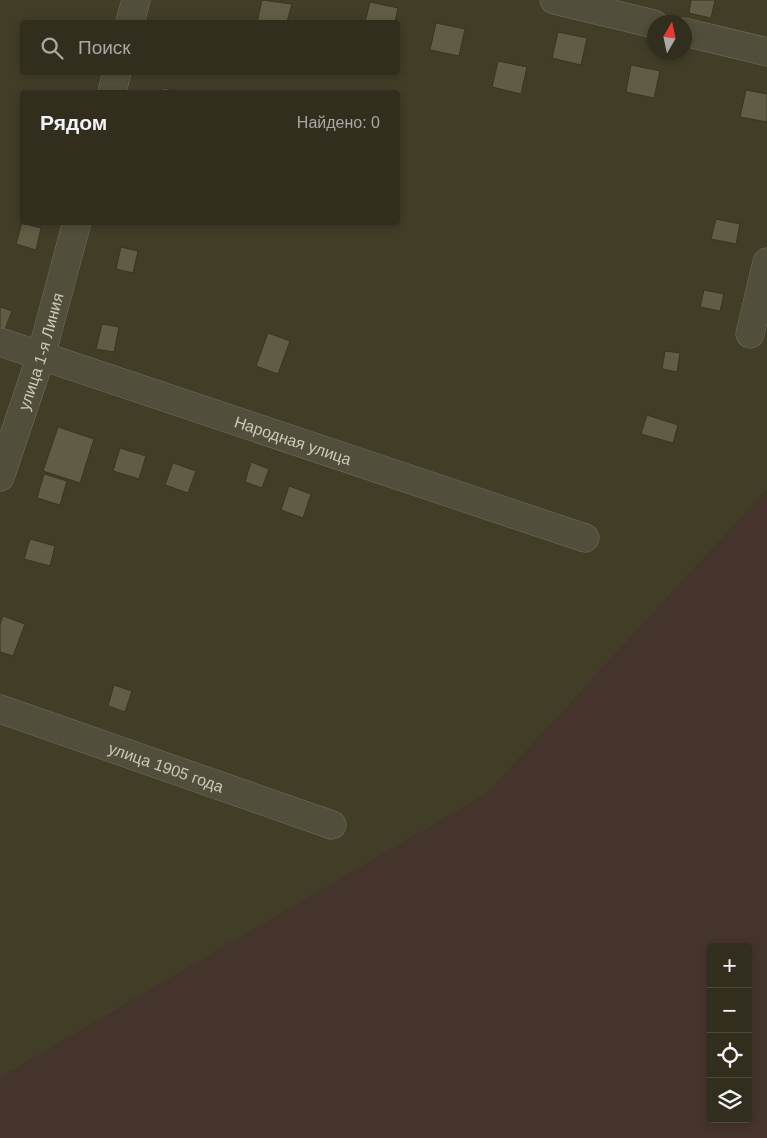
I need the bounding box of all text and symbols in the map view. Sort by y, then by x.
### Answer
north arrow [647,15,692,60]
search box [20,20,400,75]
icon: search [38,34,66,62]
text: Поиск [78,37,131,58]
text: Рядом [40,111,107,134]
text: Найдено: 0 [297,114,380,131]
street label: улица 1-я Линия [15,291,67,413]
street label: Народная улица [232,413,354,468]
street label: улица 1905 года [106,740,226,796]
map controls [707,943,752,1123]
button: + [707,943,752,988]
button: − [707,988,752,1033]
button: locate [707,1033,752,1078]
button: layers [707,1078,752,1123]

